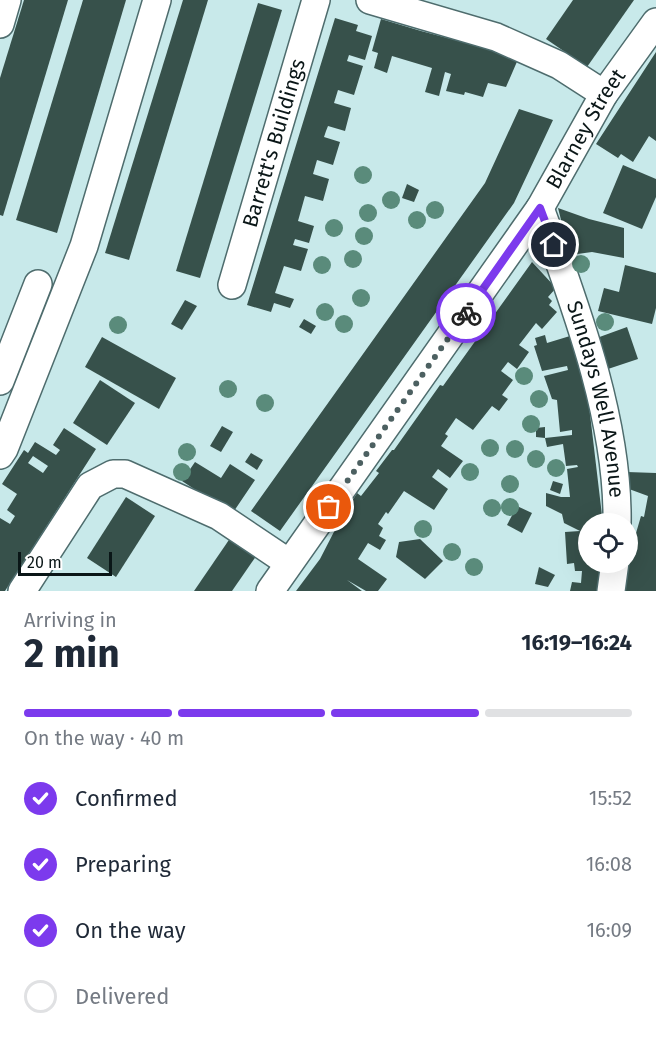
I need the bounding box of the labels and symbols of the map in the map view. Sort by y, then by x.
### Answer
street label: Barrett's Buildings [237,56,311,230]
street label: Blarney Street [540,63,631,194]
pin [528,219,579,270]
courier [436,283,496,343]
street label: Sundays Well Avenue [561,297,630,499]
pin [303,481,354,532]
scale bar [18,549,112,576]

